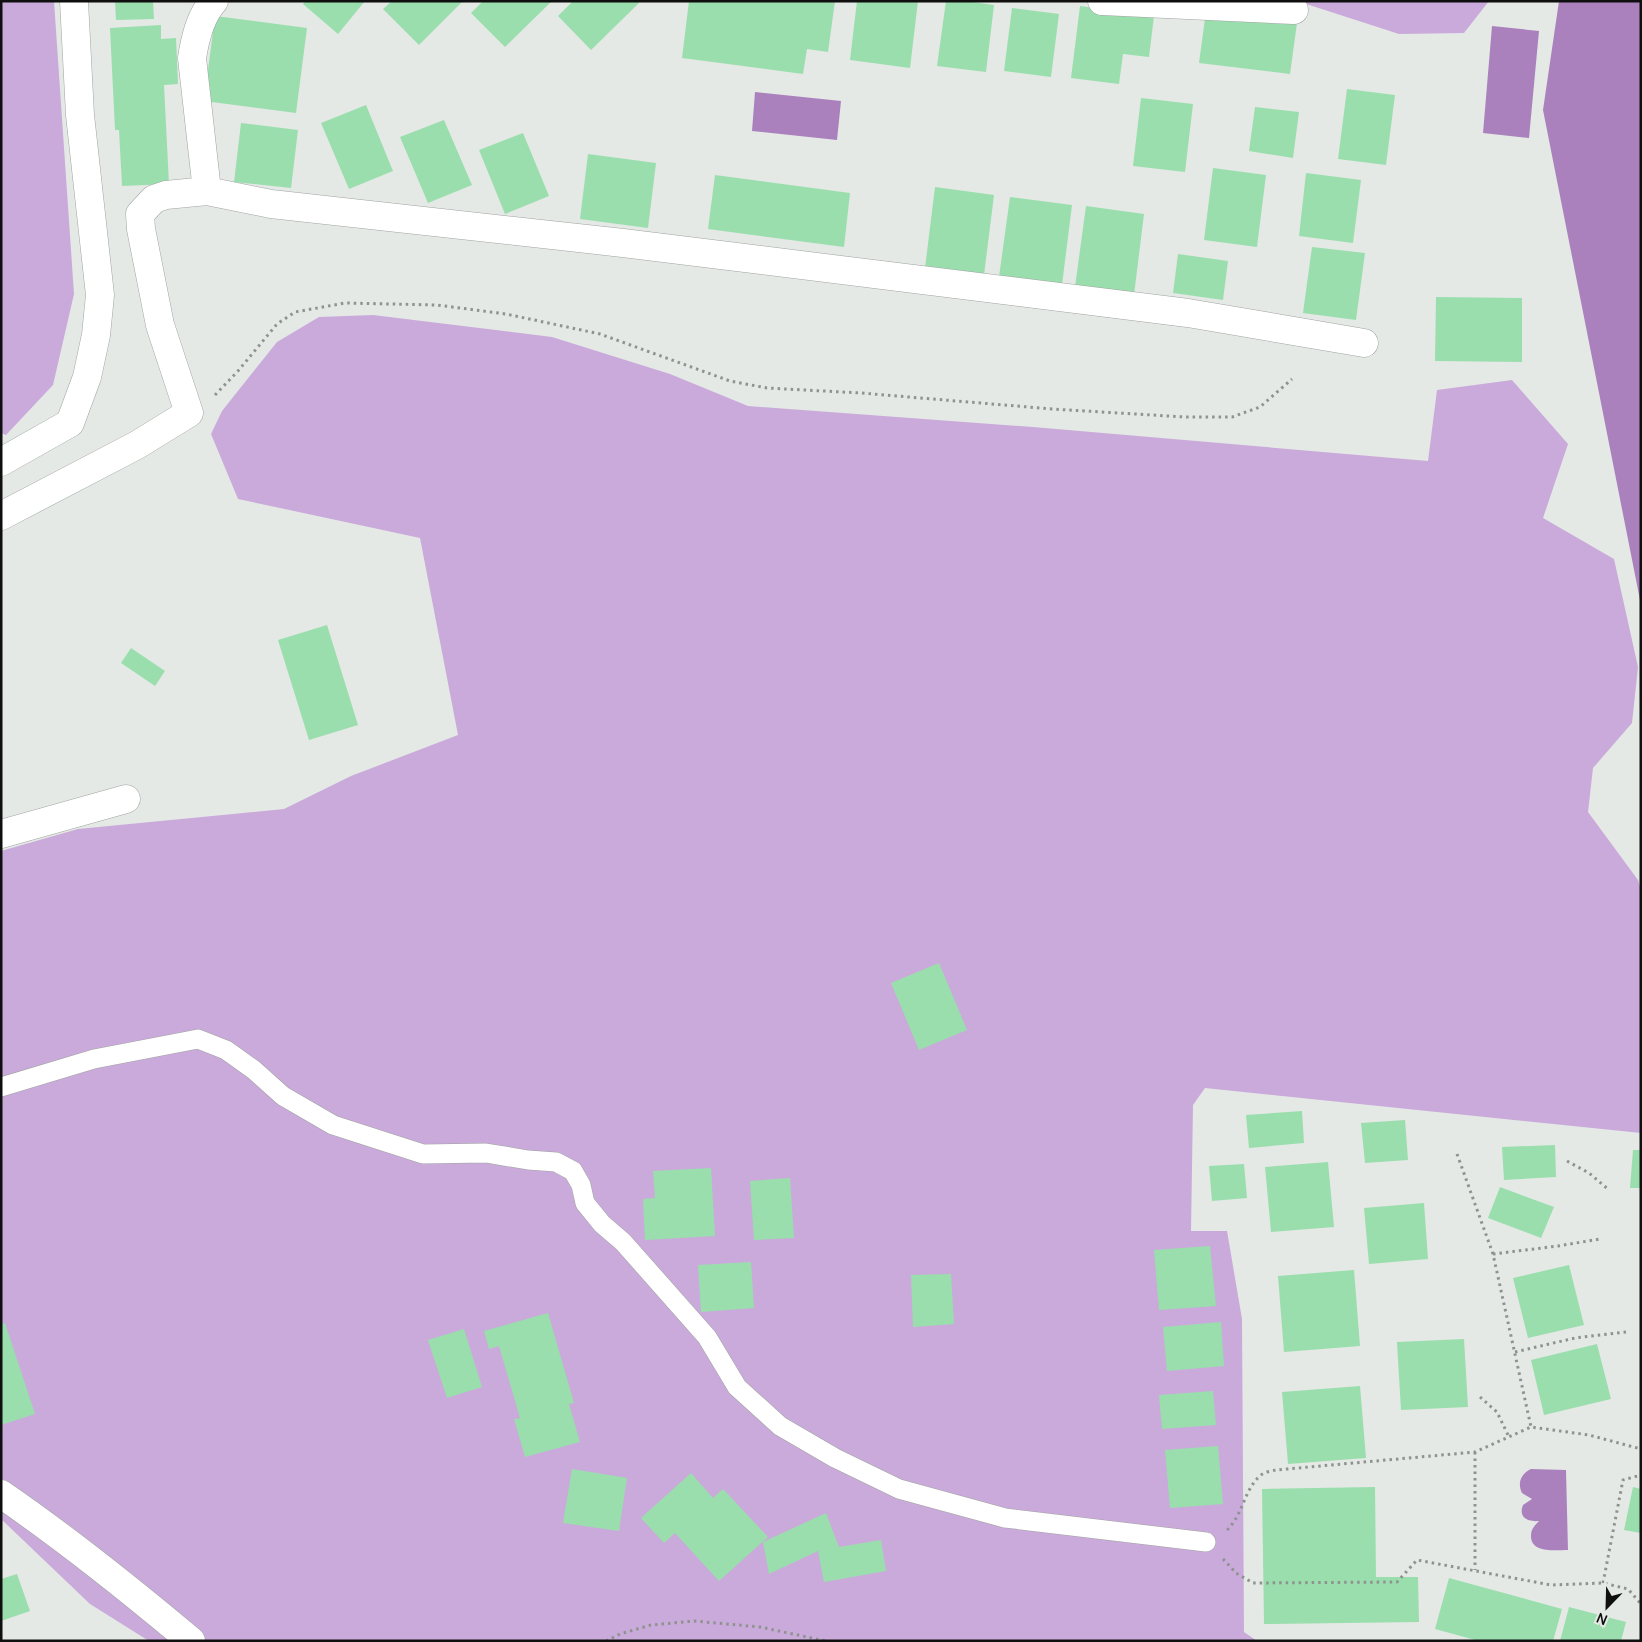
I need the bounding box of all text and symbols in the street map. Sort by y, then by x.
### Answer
north arrow [1582,1582,1632,1632]
text: N [1593,1609,1610,1630]

